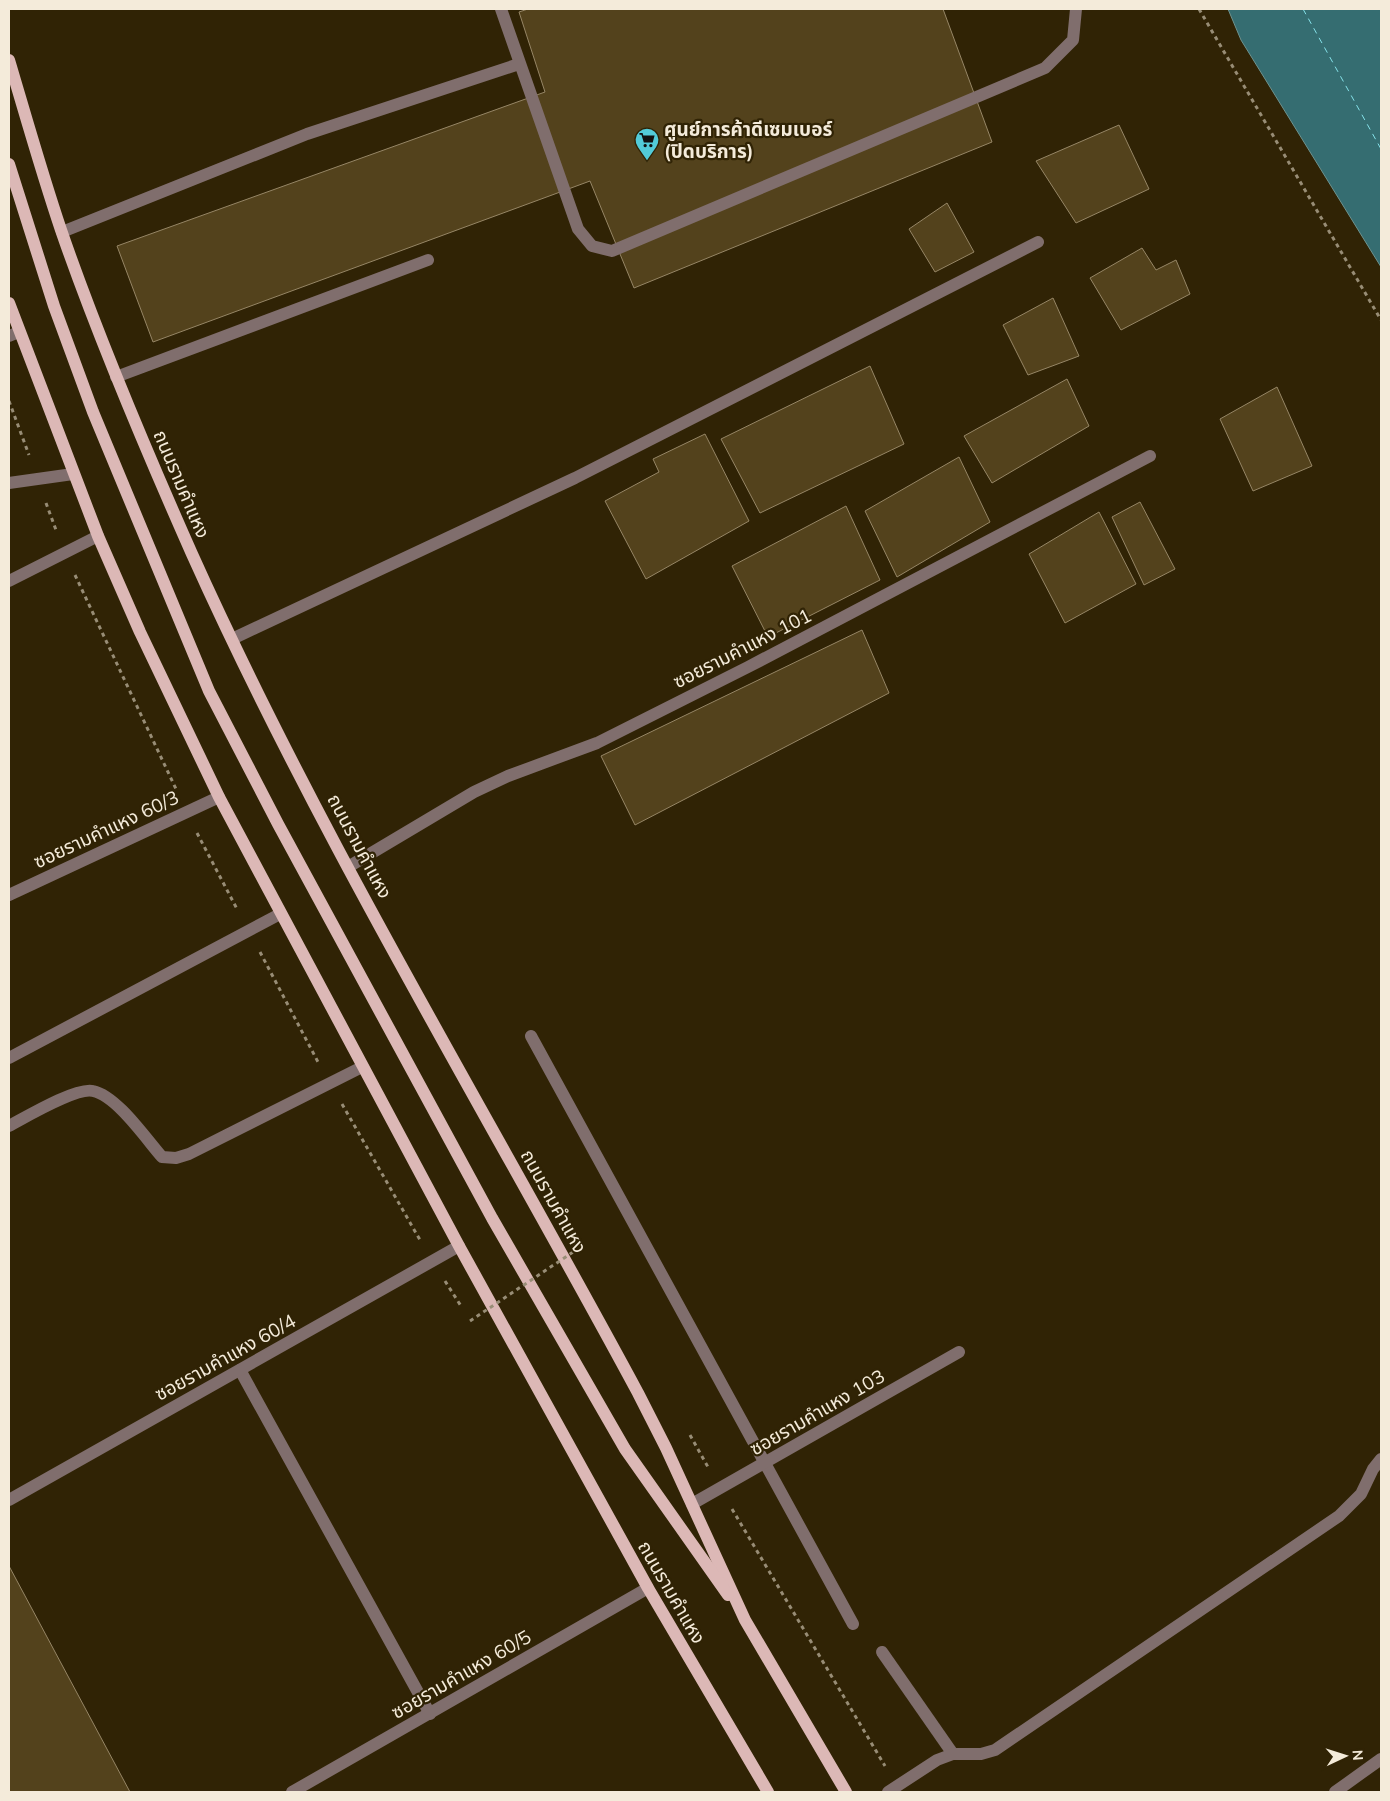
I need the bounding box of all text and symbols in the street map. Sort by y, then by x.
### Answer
place label: ศูนย์การค้าดีเซมเบอร์ (ปิดบริการ) [664,117,832,163]
supermarket icon: ศูนย์การค้าดีเซมเบอร์ (ปิดบริการ) [634,127,660,161]
street label: ถนนรามคำแหง [149,426,215,542]
street label: ซอยรามคำแหง 101 [669,603,815,693]
street label: ซอยรามคำแหง 60/3 [30,785,182,873]
street label: ถนนรามคำแหง [322,790,398,902]
street label: ถนนรามคำแหง [516,1145,592,1257]
street label: ซอยรามคำแหง 60/4 [150,1308,300,1406]
street label: ซอยรามคำแหง 103 [745,1364,889,1460]
street label: ถนนรามคำแหง [633,1536,711,1648]
street label: ซอยรามคำแหง 60/5 [387,1624,535,1724]
north arrow [1320,1731,1370,1781]
text: N [1349,1749,1367,1761]

